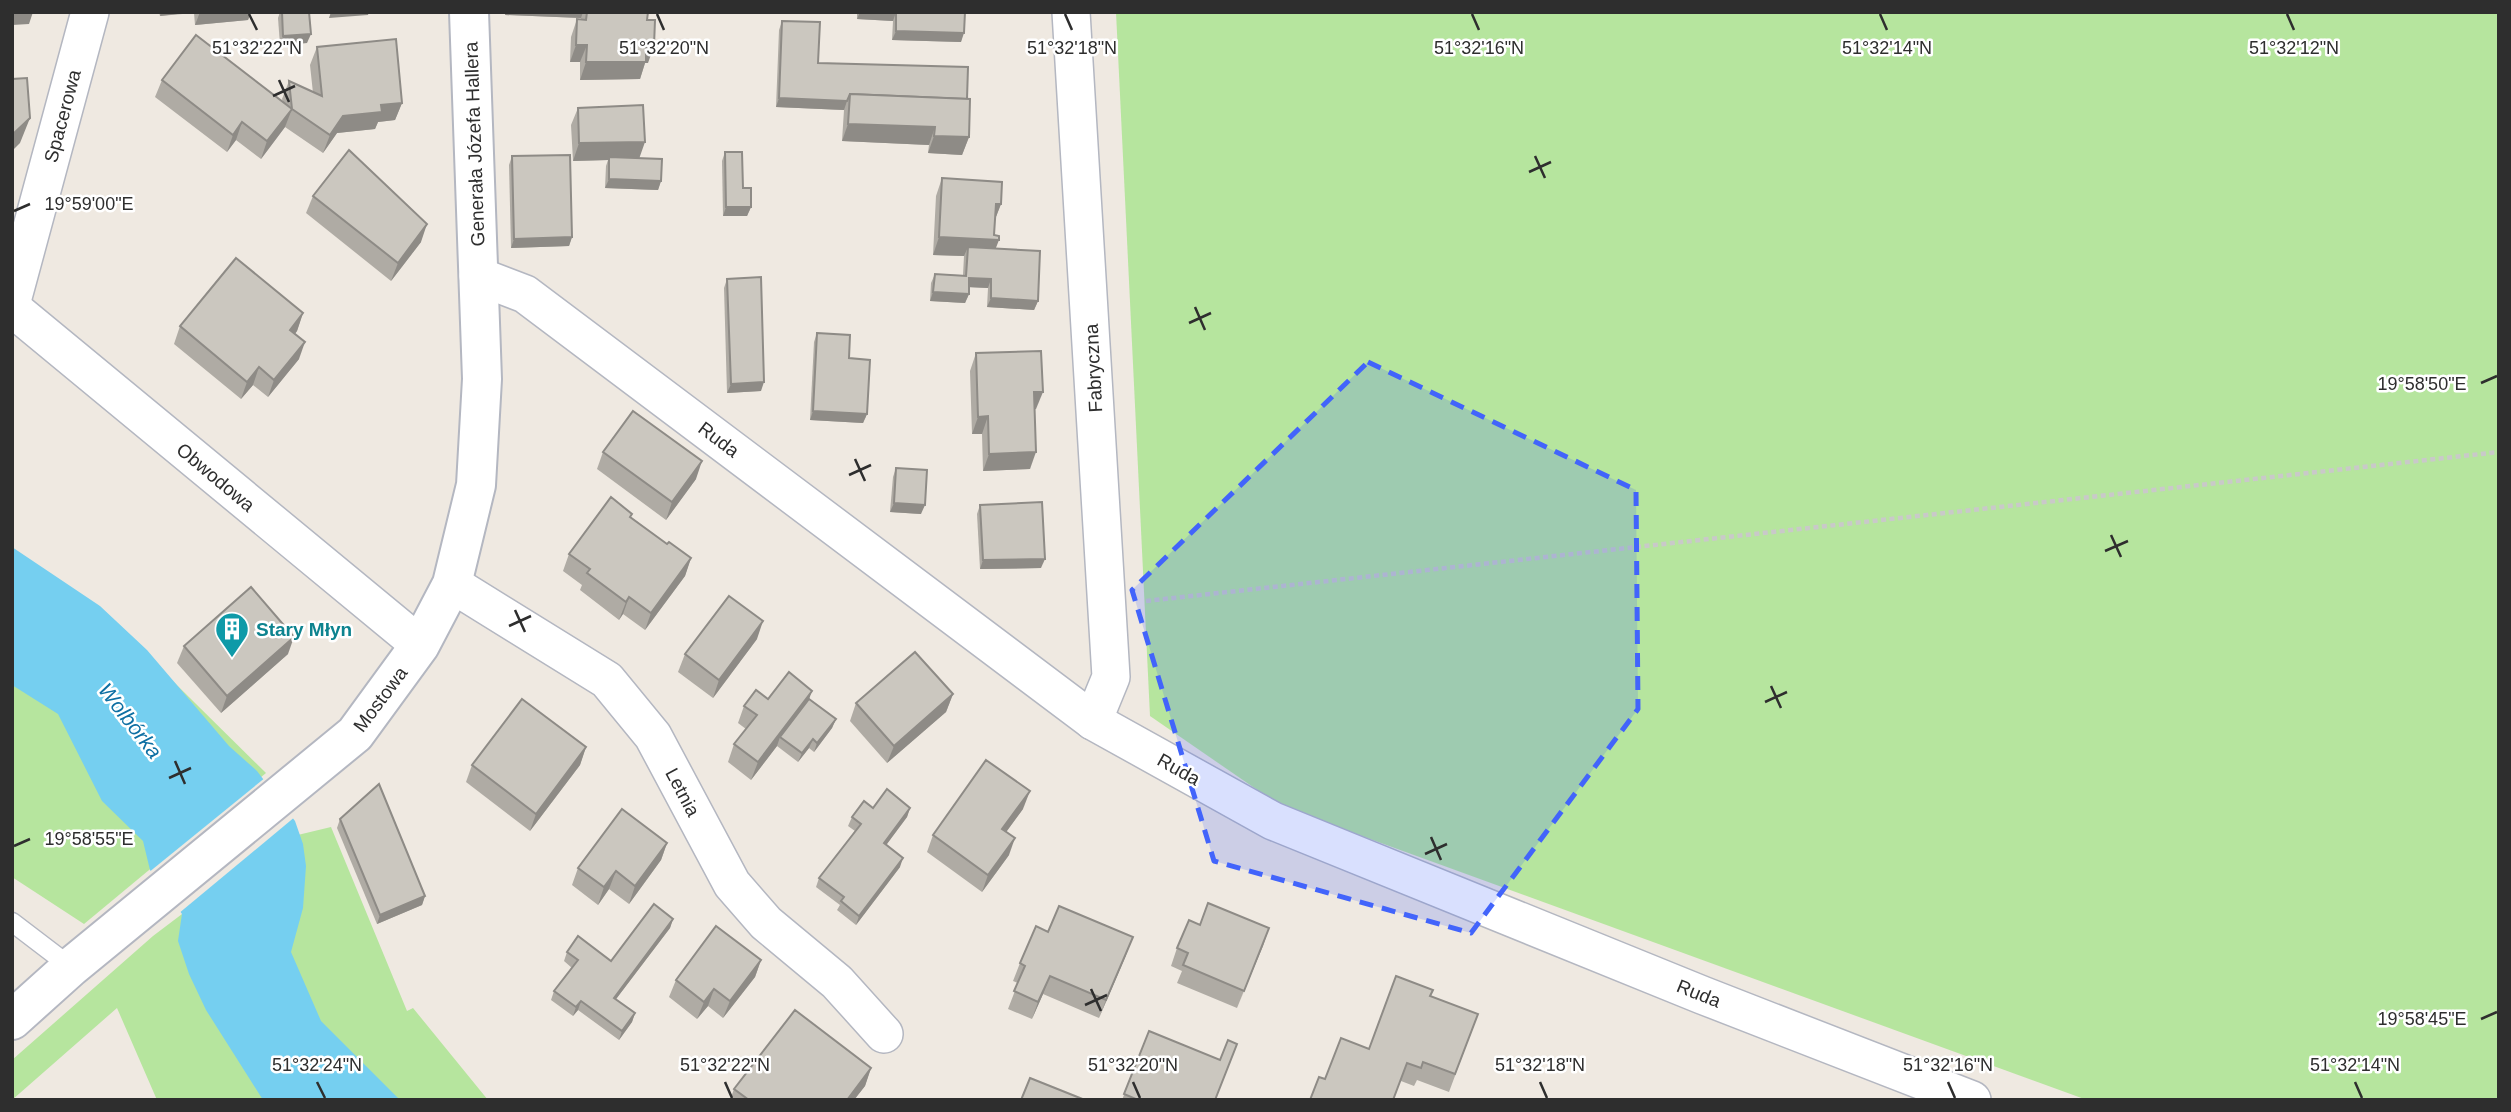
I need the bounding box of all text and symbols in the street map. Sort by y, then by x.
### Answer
text: 51°32'22"N [212,38,302,58]
text: 51°32'20"N [619,38,709,58]
text: 51°32'18"N [1027,38,1117,58]
text: 51°32'16"N [1434,38,1524,58]
text: 51°32'14"N [1842,38,1932,58]
text: 51°32'12"N [2249,38,2339,58]
street label: Generała Józefa Hallera [460,41,489,247]
street label: Spacerowa [40,67,85,165]
text: 19°59'00"E [44,194,134,214]
street label: Fabryczna [1081,323,1106,413]
text: 19°58'50"E [2377,374,2467,394]
street label: Ruda [694,417,744,462]
street label: Obwodowa [173,439,259,516]
building icon: Stary Młyn [213,610,251,659]
place label: Stary Młyn [256,619,352,640]
street label: Mostowa [349,662,412,736]
water label: Wolbórka [94,679,167,763]
street label: Ruda [1154,749,1204,790]
street label: Letnia [661,764,704,820]
text: 19°58'55"E [44,829,134,849]
street label: Ruda [1674,975,1724,1012]
text: 19°58'45"E [2377,1009,2467,1029]
text: 51°32'24"N [272,1055,362,1075]
text: 51°32'22"N [680,1055,770,1075]
text: 51°32'20"N [1088,1055,1178,1075]
text: 51°32'18"N [1495,1055,1585,1075]
text: 51°32'16"N [1903,1055,1993,1075]
text: 51°32'14"N [2310,1055,2400,1075]

